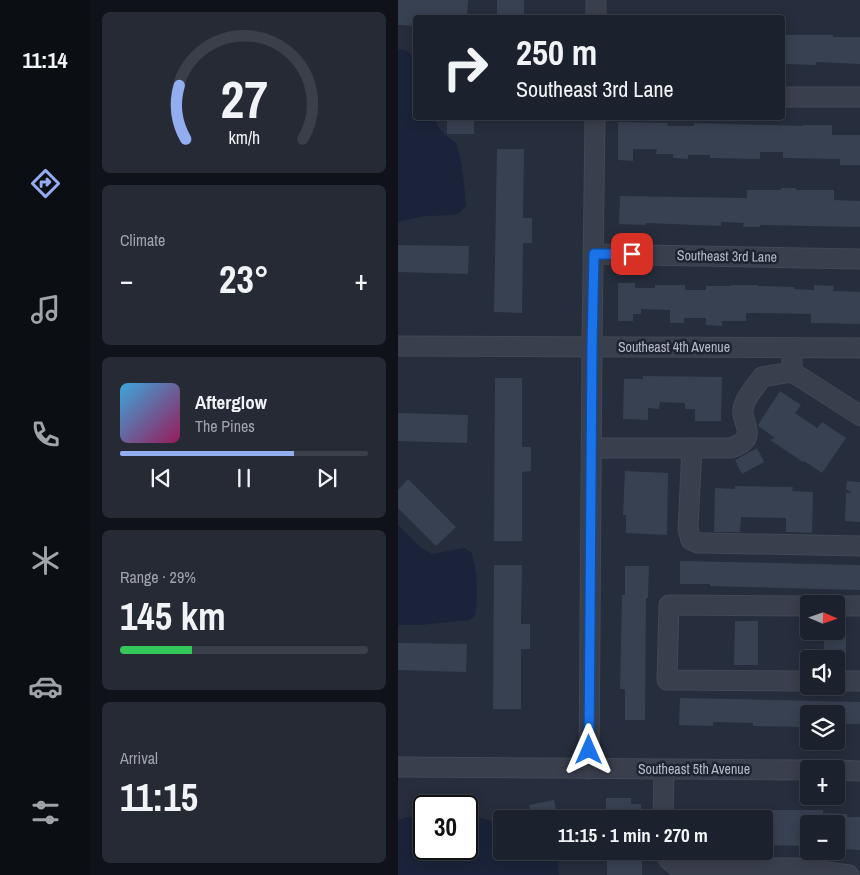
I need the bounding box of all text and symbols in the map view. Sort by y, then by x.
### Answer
text: 250 m [516,29,597,76]
icon: right [433,35,498,100]
text: 11:14 [22,45,68,75]
text: 27 [220,64,268,134]
text: Southeast 3rd Lane [516,74,673,104]
text: km/h [228,126,260,150]
icon: directions [28,166,63,201]
text: Climate [120,229,165,251]
pin [611,233,653,275]
icon: arrive [618,240,646,268]
street label: Southeast 3rd Lane [677,246,777,266]
text: 23° [219,254,269,305]
text: − [120,261,133,299]
text: + [355,261,368,299]
icon: music [28,292,63,327]
street label: Southeast 4th Avenue [618,338,730,356]
text: Afterglow [195,389,267,415]
text: The Pines [195,415,255,437]
icon: phone [28,417,63,452]
icon: previous [147,464,175,492]
icon: pause [230,464,258,492]
icon: next [313,464,341,492]
icon: climate [28,543,63,578]
text: Range · 29% [120,566,196,588]
text: 145 km [120,591,226,642]
north arrow [800,595,846,640]
map controls [800,595,845,860]
button: sound [800,650,845,695]
icon: car [28,669,63,704]
button: layers [800,705,845,750]
position arrow [562,723,614,775]
text: Arrival [120,747,158,769]
street label: Southeast 5th Avenue [638,760,750,778]
button: + [800,760,845,805]
text: 11:15 [120,772,198,823]
icon: filters [28,795,63,830]
speed limit sign: 30 [413,795,478,860]
button: − [800,815,845,860]
text: 11:15 · 1 min · 270 m [558,822,708,848]

